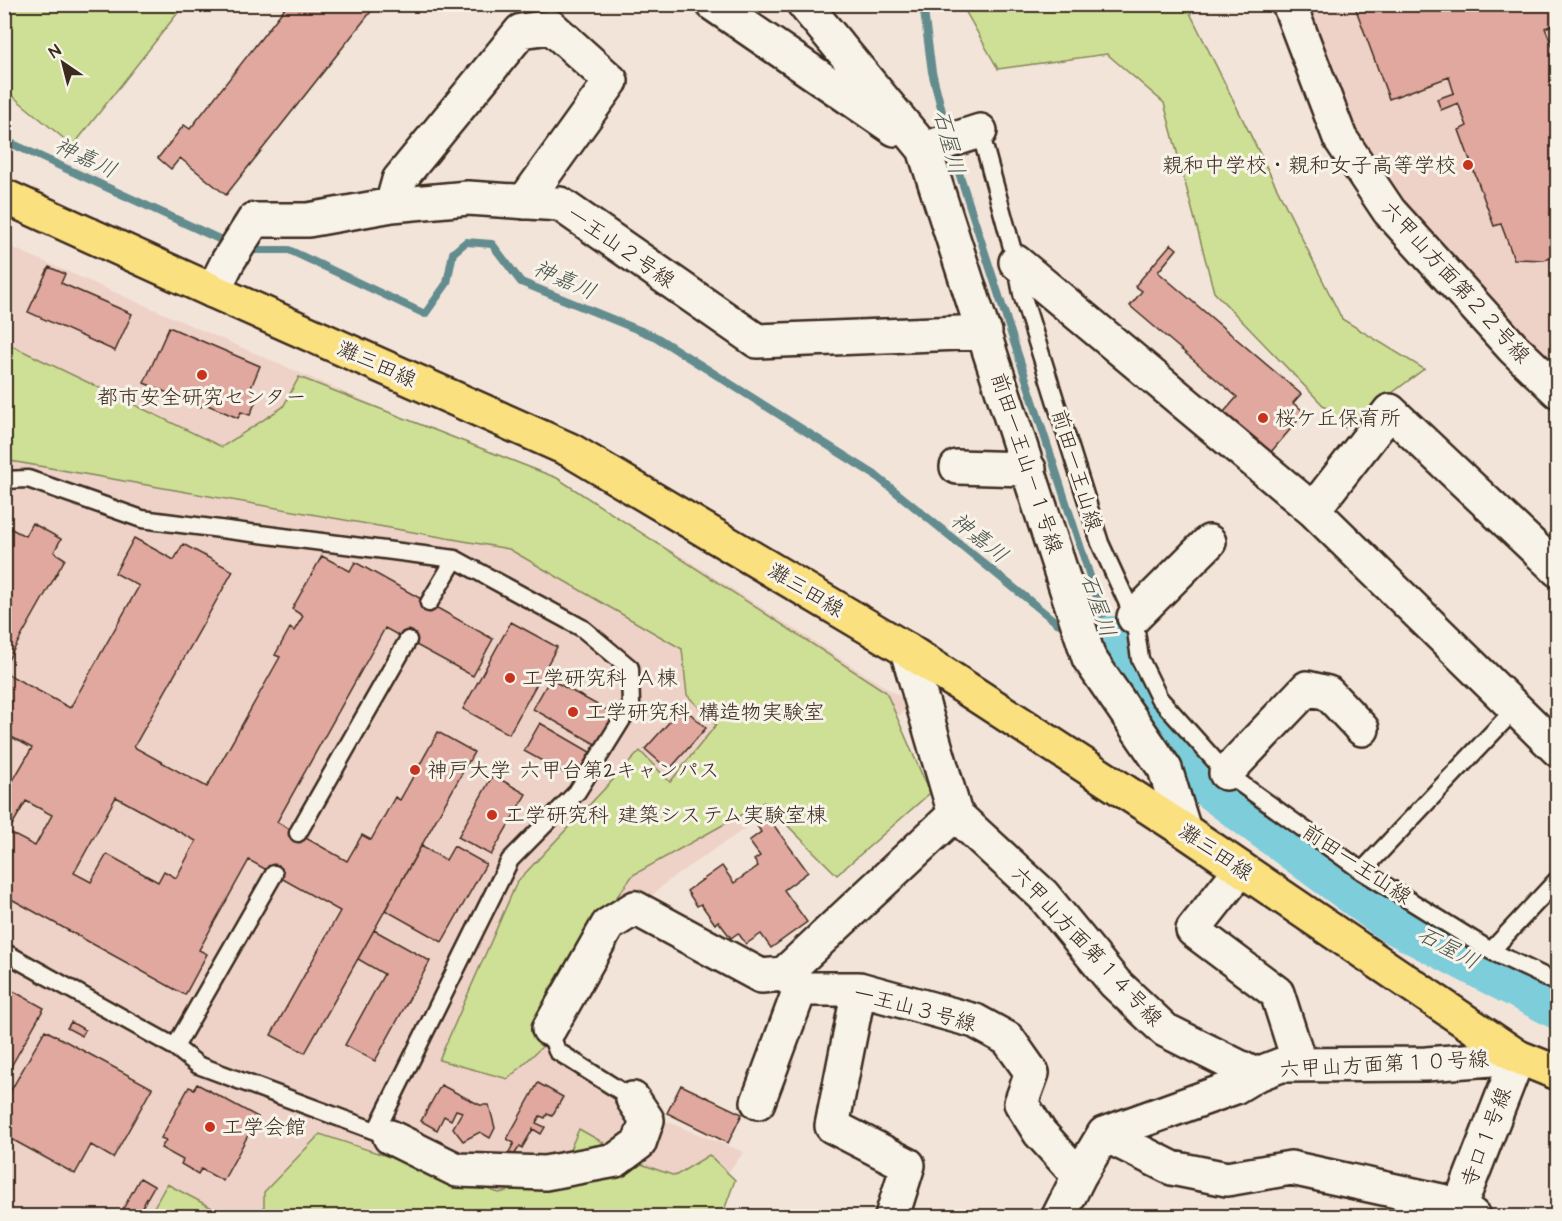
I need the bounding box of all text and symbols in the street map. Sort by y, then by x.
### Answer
north arrow [33,33,93,93]
text: N [45,40,65,63]
water label: 石屋川 [925,106,972,178]
water label: 神嘉川 [49,130,122,186]
place label: 親和中学校・親和女子高等学校 [1162,151,1456,180]
marker: 親和中学校・親和女子高等学校 [1461,158,1475,172]
street label: 六甲山方面第２２号線 [1375,195,1537,370]
street label: 一王山２号線 [561,199,681,295]
water label: 神嘉川 [528,253,601,308]
street label: 灘三田線 [333,334,421,395]
marker: 都市安全研究センター [195,368,209,382]
street label: 前田一王山－１号線 [984,369,1070,558]
place label: 都市安全研究センター [97,383,307,412]
place label: 桜ケ丘保育所 [1275,404,1401,433]
street label: 前田一王山線 [1044,406,1109,535]
marker: 桜ケ丘保育所 [1256,411,1270,425]
water label: 神嘉川 [944,505,1014,571]
street label: 灘三田線 [762,556,849,624]
water label: 石屋川 [1072,569,1123,642]
place label: 工学研究科 Ａ棟 [522,664,677,693]
marker: 工学研究科 Ａ棟 [503,671,517,685]
place label: 工学研究科 構造物実験室 [585,698,824,727]
marker: 工学研究科 構造物実験室 [566,705,580,719]
place label: 神戸大学 六甲台第2キャンパス [427,756,720,785]
marker: 神戸大学 六甲台第2キャンパス [408,763,422,777]
place label: 工学研究科 建築システム実験室棟 [504,801,827,830]
marker: 工学研究科 建築システム実験室棟 [485,808,499,822]
street label: 灘三田線 [1173,817,1259,888]
street label: 前田一王山線 [1296,817,1417,912]
street label: 六甲山方面第１４号線 [1004,860,1169,1033]
water label: 石屋川 [1412,919,1485,978]
street label: 一王山３号線 [850,978,979,1039]
street label: 六甲山方面第１０号線 [1278,1045,1490,1084]
street label: 寺口１号線 [1454,1083,1519,1191]
place label: 工学会館 [222,1113,306,1142]
marker: 工学会館 [203,1120,217,1134]

